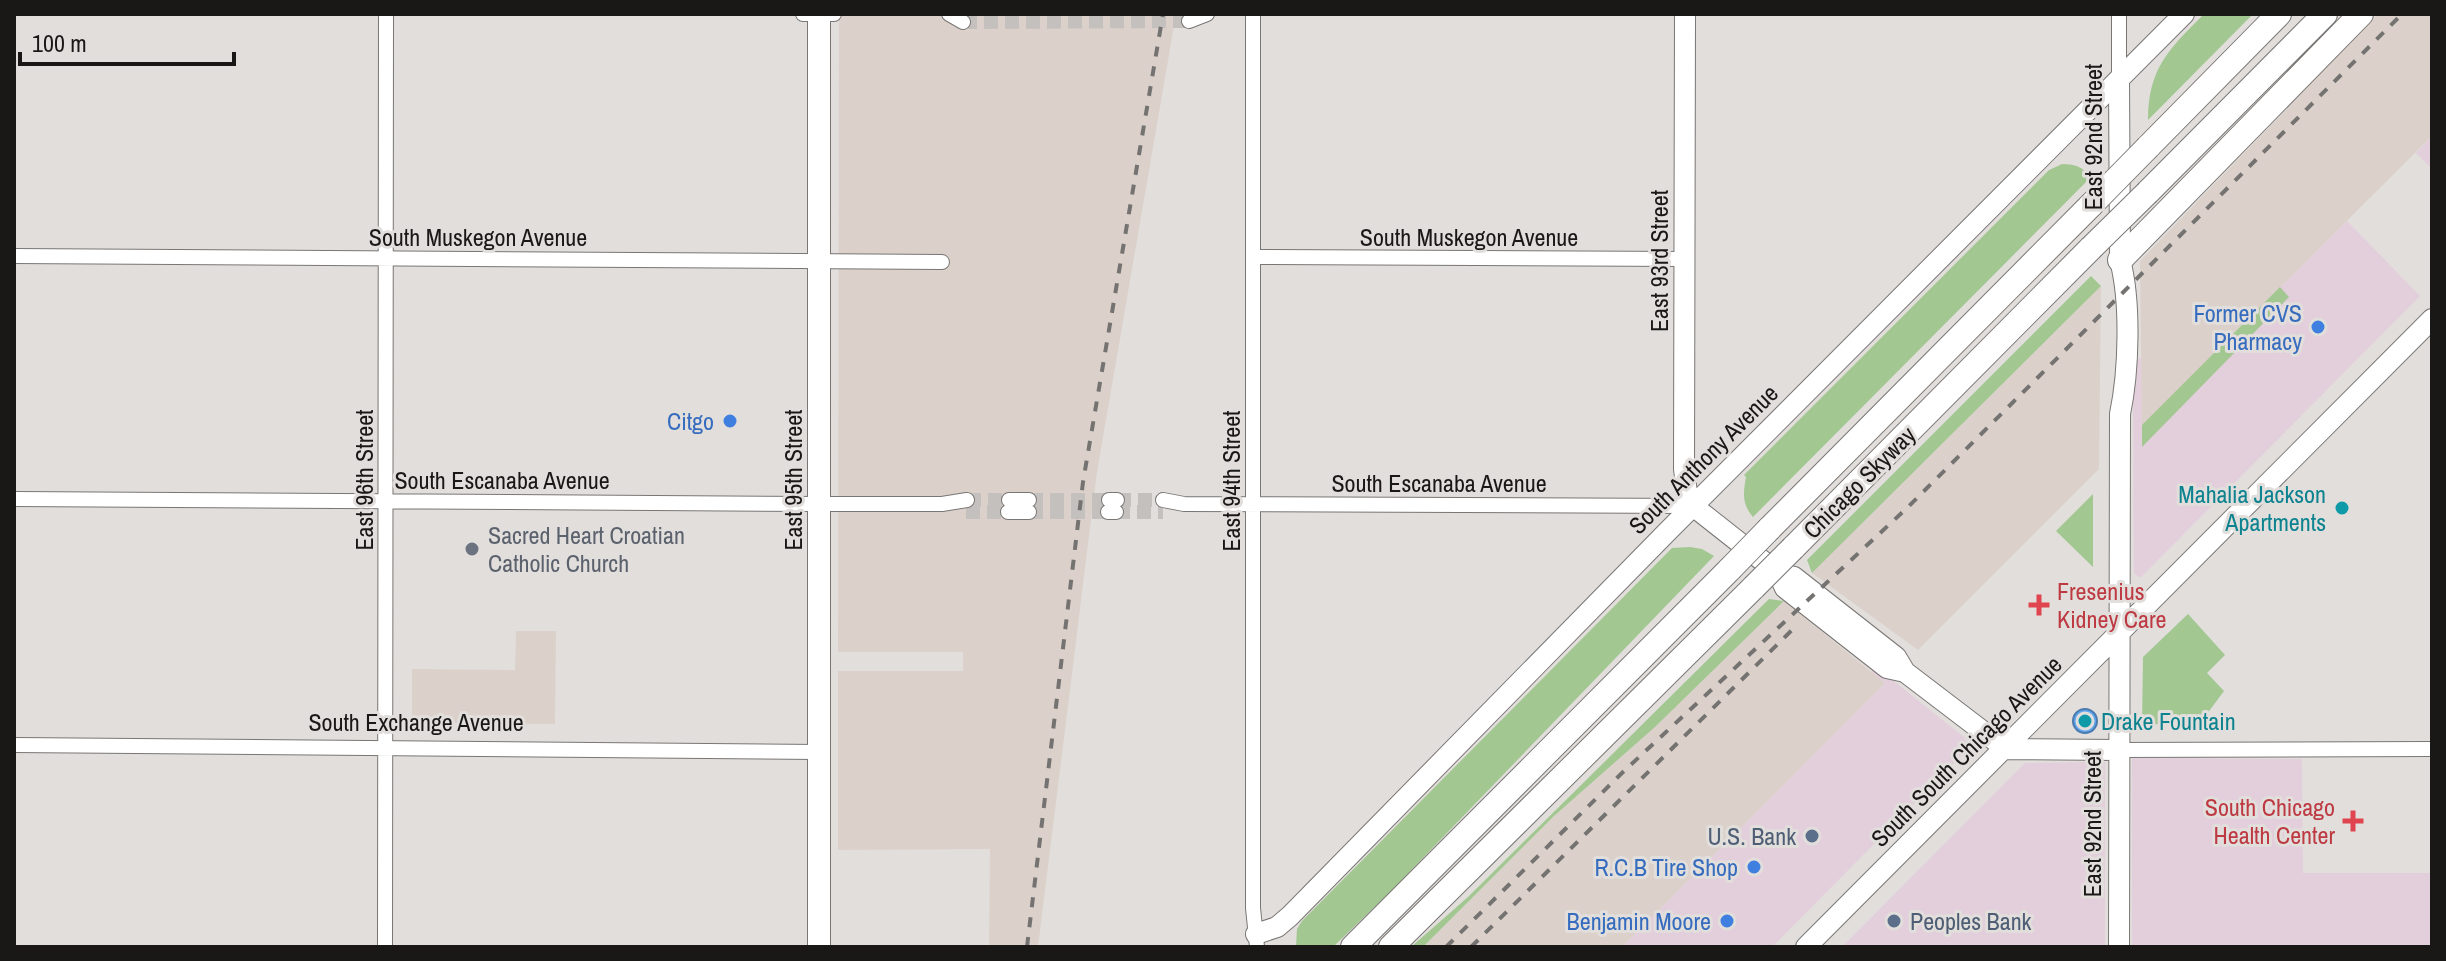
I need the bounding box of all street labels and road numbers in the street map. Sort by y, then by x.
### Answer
street label: East 92nd Street [2077,63,2109,210]
street label: East 93rd Street [1643,189,1675,332]
street label: South Muskegon Avenue [369,221,587,253]
street label: South Muskegon Avenue [1360,221,1578,253]
street label: South Anthony Avenue [1621,377,1785,541]
street label: East 96th Street [348,409,380,551]
street label: East 95th Street [777,409,809,551]
street label: East 94th Street [1215,410,1247,552]
street label: Chicago Skyway [1796,419,1922,545]
street label: South Escanaba Avenue [394,464,610,496]
street label: South Escanaba Avenue [1331,467,1547,499]
street label: South South Chicago Avenue [1864,649,2068,853]
street label: South Exchange Avenue [308,706,524,738]
street label: East 92nd Street [2076,750,2108,897]

